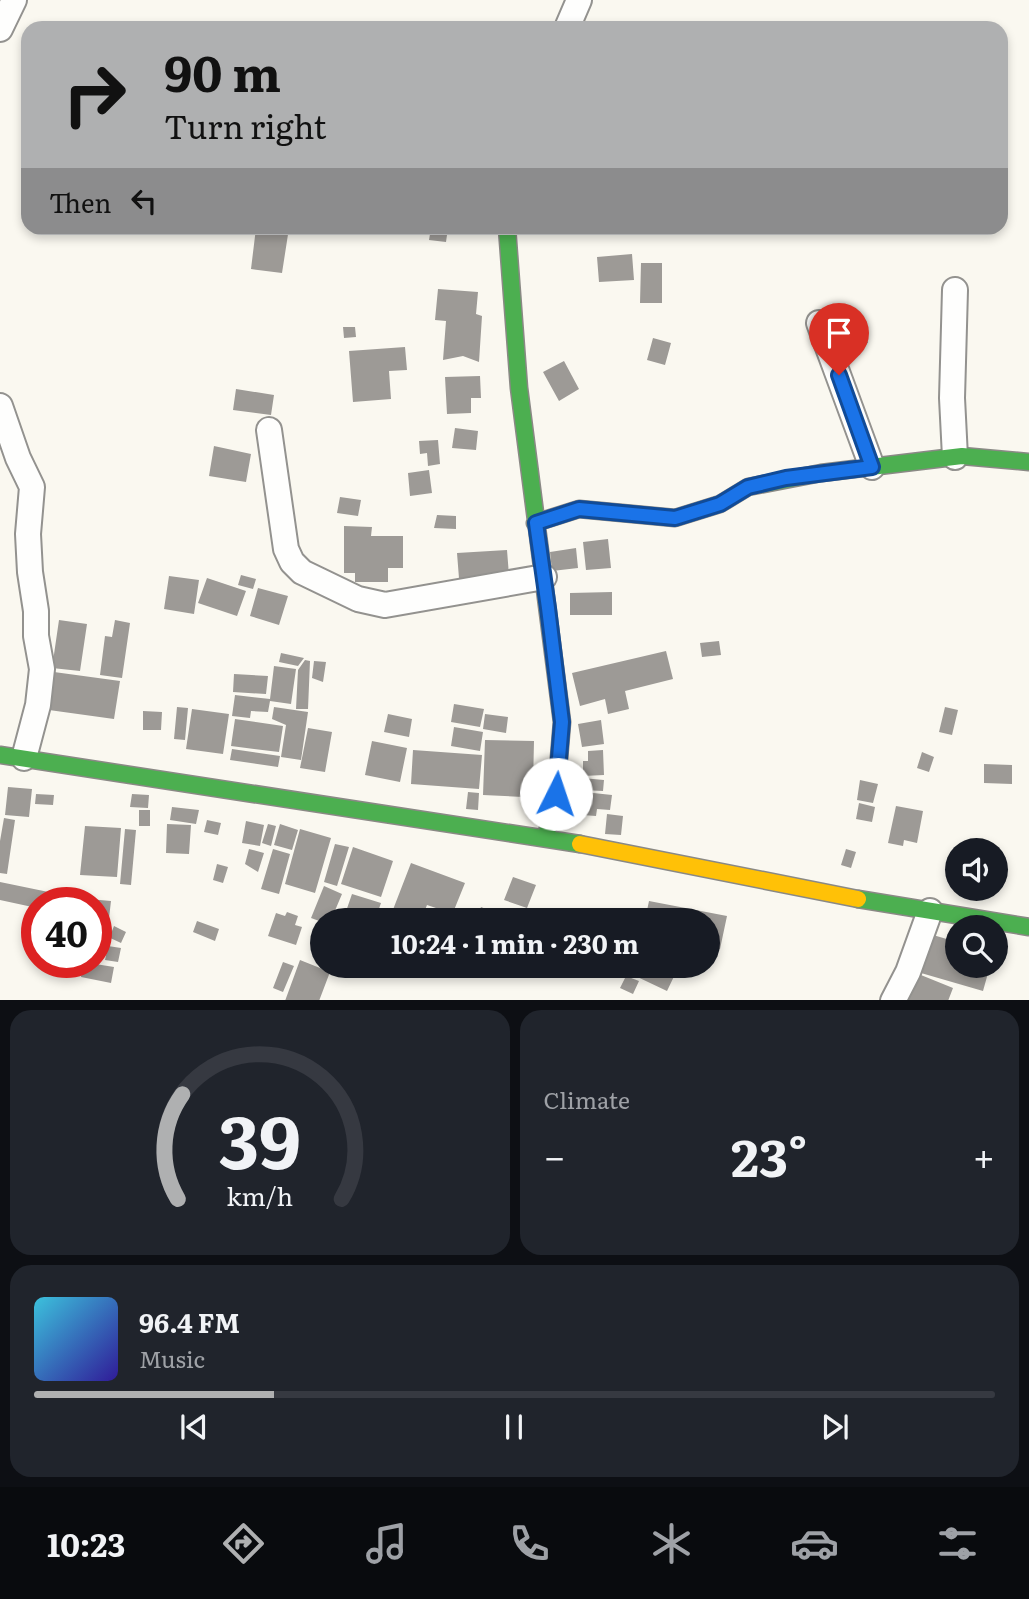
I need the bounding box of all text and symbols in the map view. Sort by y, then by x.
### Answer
text: 90 m [164,34,281,107]
icon: right [49,49,140,140]
text: Turn right [164,101,326,149]
text: Then [49,182,111,221]
icon: left [125,182,163,220]
pin [809,303,869,375]
icon: arrive [820,314,858,352]
position arrow [519,757,593,831]
map controls [945,838,1008,978]
button: sound [945,838,1008,901]
speed limit sign: 40 [21,887,112,978]
button: search [945,915,1008,978]
text: 10:24 · 1 min · 230 m [391,923,639,962]
text: Climate [544,1082,630,1116]
text: 39 [219,1083,301,1191]
text: 23° [731,1116,807,1193]
text: − [544,1126,566,1183]
text: + [973,1126,995,1183]
text: km/h [226,1176,293,1213]
text: 96.4 FM [139,1302,240,1341]
text: Music [139,1341,205,1375]
icon: previous [175,1408,213,1446]
icon: pause [495,1408,533,1446]
icon: next [816,1408,854,1446]
text: 10:23 [47,1519,125,1567]
icon: directions [219,1519,268,1568]
icon: music [362,1519,411,1568]
icon: phone [505,1519,554,1568]
icon: climate [647,1519,696,1568]
icon: car [790,1519,839,1568]
icon: filters [933,1519,982,1568]

